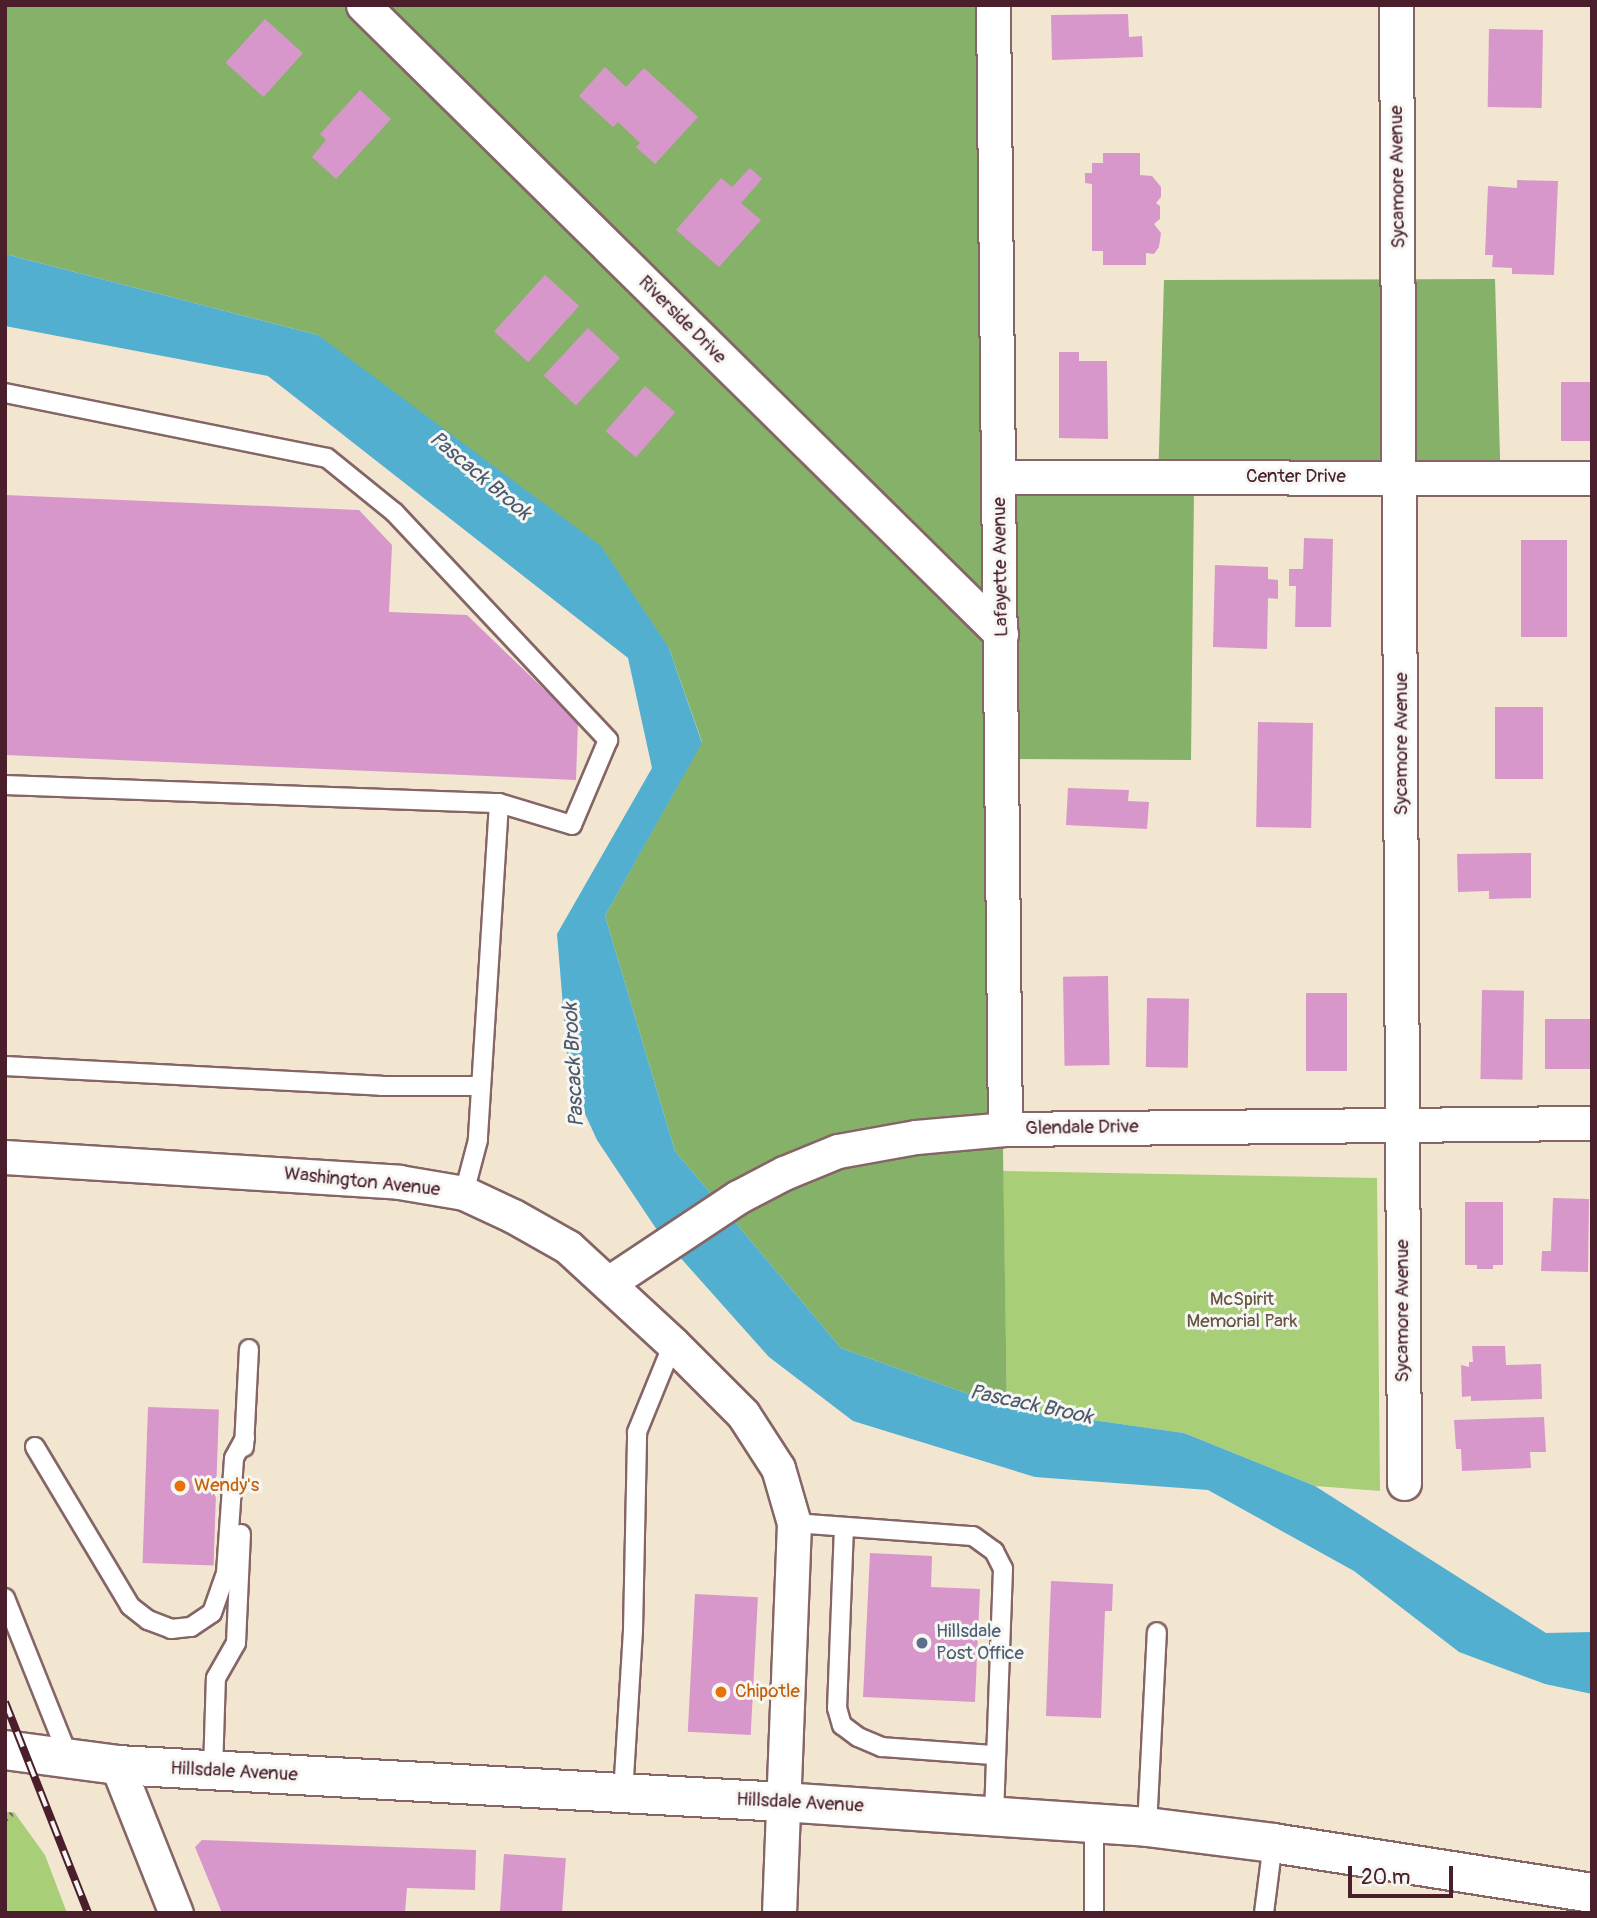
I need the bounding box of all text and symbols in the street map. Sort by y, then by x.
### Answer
street label: Sycamore Avenue [1385,105,1411,249]
street label: Riverside Drive [633,271,731,369]
water label: Pascack Brook [424,426,536,526]
street label: Center Drive [1246,466,1346,488]
street label: Lafayette Avenue [988,497,1014,637]
street label: Sycamore Avenue [1391,672,1413,816]
water label: Pascack Brook [558,1002,590,1128]
street label: Glendale Drive [1025,1116,1139,1140]
street label: Washington Avenue [283,1162,441,1202]
street label: Sycamore Avenue [1392,1239,1414,1383]
park label: McSpirit Memorial Park [1187,1289,1297,1333]
water label: Pascack Brook [967,1380,1095,1430]
place label: Wendy's [194,1475,259,1497]
marker: Wendy's [172,1478,188,1494]
place label: Hillsdale Post Office [936,1621,1024,1665]
marker: Hillsdale Post Office [914,1635,930,1651]
place label: Chipotle [735,1681,800,1703]
marker: Chipotle [713,1684,729,1700]
street label: Hillsdale Avenue [170,1757,298,1787]
street label: Hillsdale Avenue [736,1788,864,1818]
scale bar [1352,1852,1457,1896]
text: 20 m [1361,1864,1410,1891]

